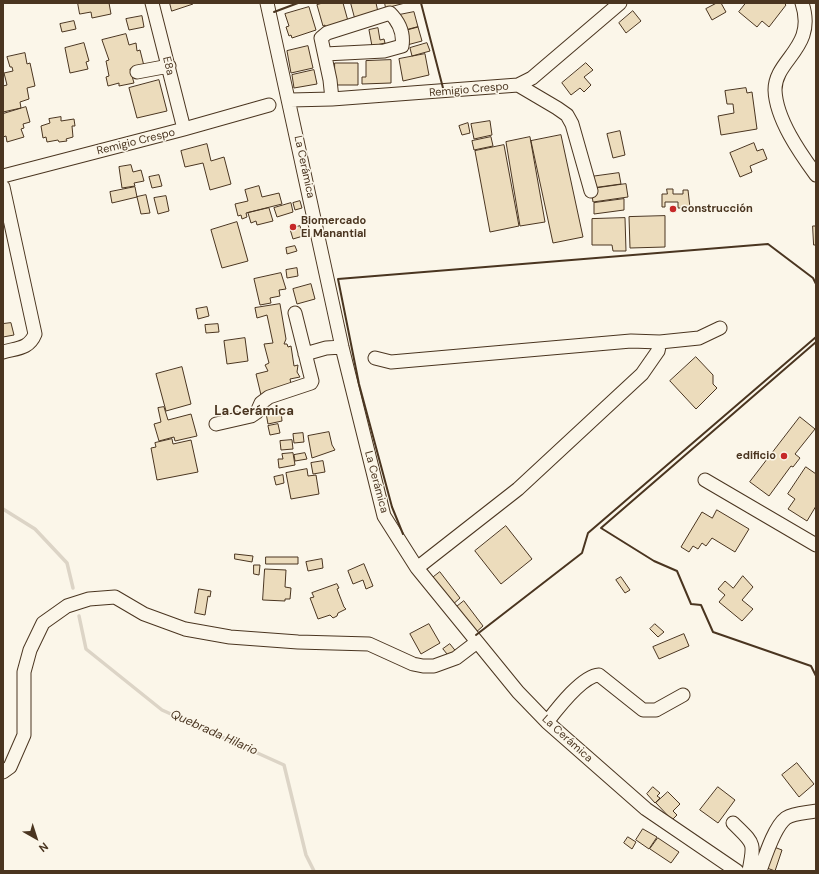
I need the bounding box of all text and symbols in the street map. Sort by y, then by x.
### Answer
street label: E8a [159,55,177,77]
street label: Remigio Crespo [429,80,509,100]
street label: Remigio Crespo [96,126,176,158]
street label: La Cerámica [291,135,317,199]
place label: construcción [681,202,753,216]
marker: construcción [668,204,678,214]
place label: Biomercado El Manantial [301,214,366,240]
marker: Biomercado El Manantial [288,222,298,232]
district label: La Cerámica [214,404,294,420]
place label: edificio [736,449,776,463]
street label: La Cerámica [361,450,391,514]
marker: edificio [779,451,789,461]
water label: Quebrada Hilario [168,707,260,759]
street label: La Cerámica [539,713,595,765]
north arrow [16,818,56,858]
text: N [36,839,51,855]

